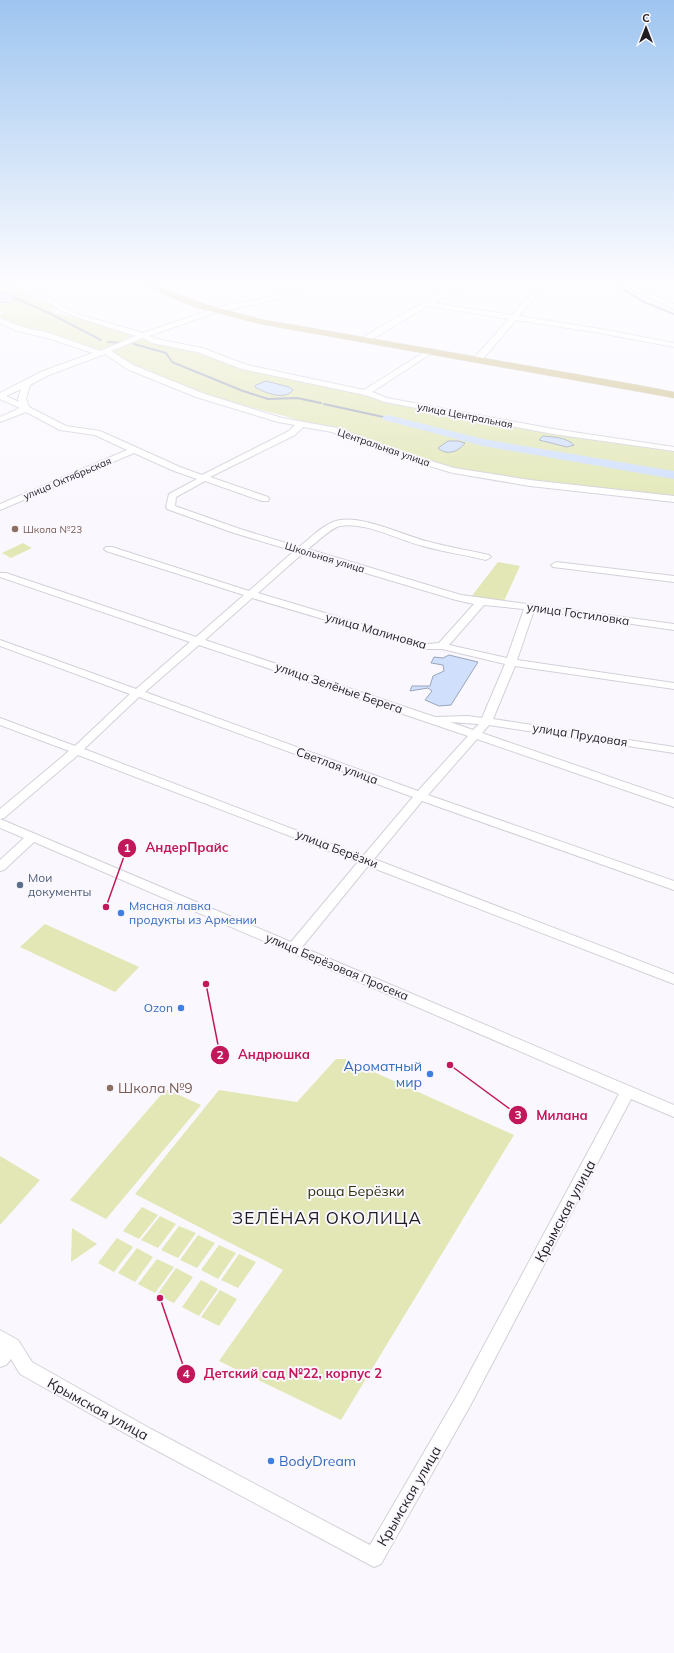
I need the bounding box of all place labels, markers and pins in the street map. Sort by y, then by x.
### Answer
place label: Школа №23 [23,523,82,536]
marker: Школа №23 [10,524,20,534]
callout: АндерПрайс [117,835,236,860]
place label: Мои документы [28,870,92,899]
marker: Мои документы [15,880,25,890]
place label: Мясная лавка продукты из Армении [129,898,257,927]
marker: Мясная лавка продукты из Армении [116,908,126,918]
place label: Ozon [144,1000,173,1015]
marker: Ozon [176,1003,186,1013]
callout: Андрюшка [210,1042,317,1067]
place label: Ароматный мир [344,1057,422,1091]
marker: Ароматный мир [425,1069,435,1079]
place label: Школа №9 [118,1079,193,1097]
marker: Школа №9 [105,1083,115,1093]
callout: Милана [508,1103,596,1128]
callout: Детский сад №22, корпус 2 [176,1361,390,1386]
place label: BodyDream [279,1452,356,1470]
marker: BodyDream [266,1456,276,1466]

